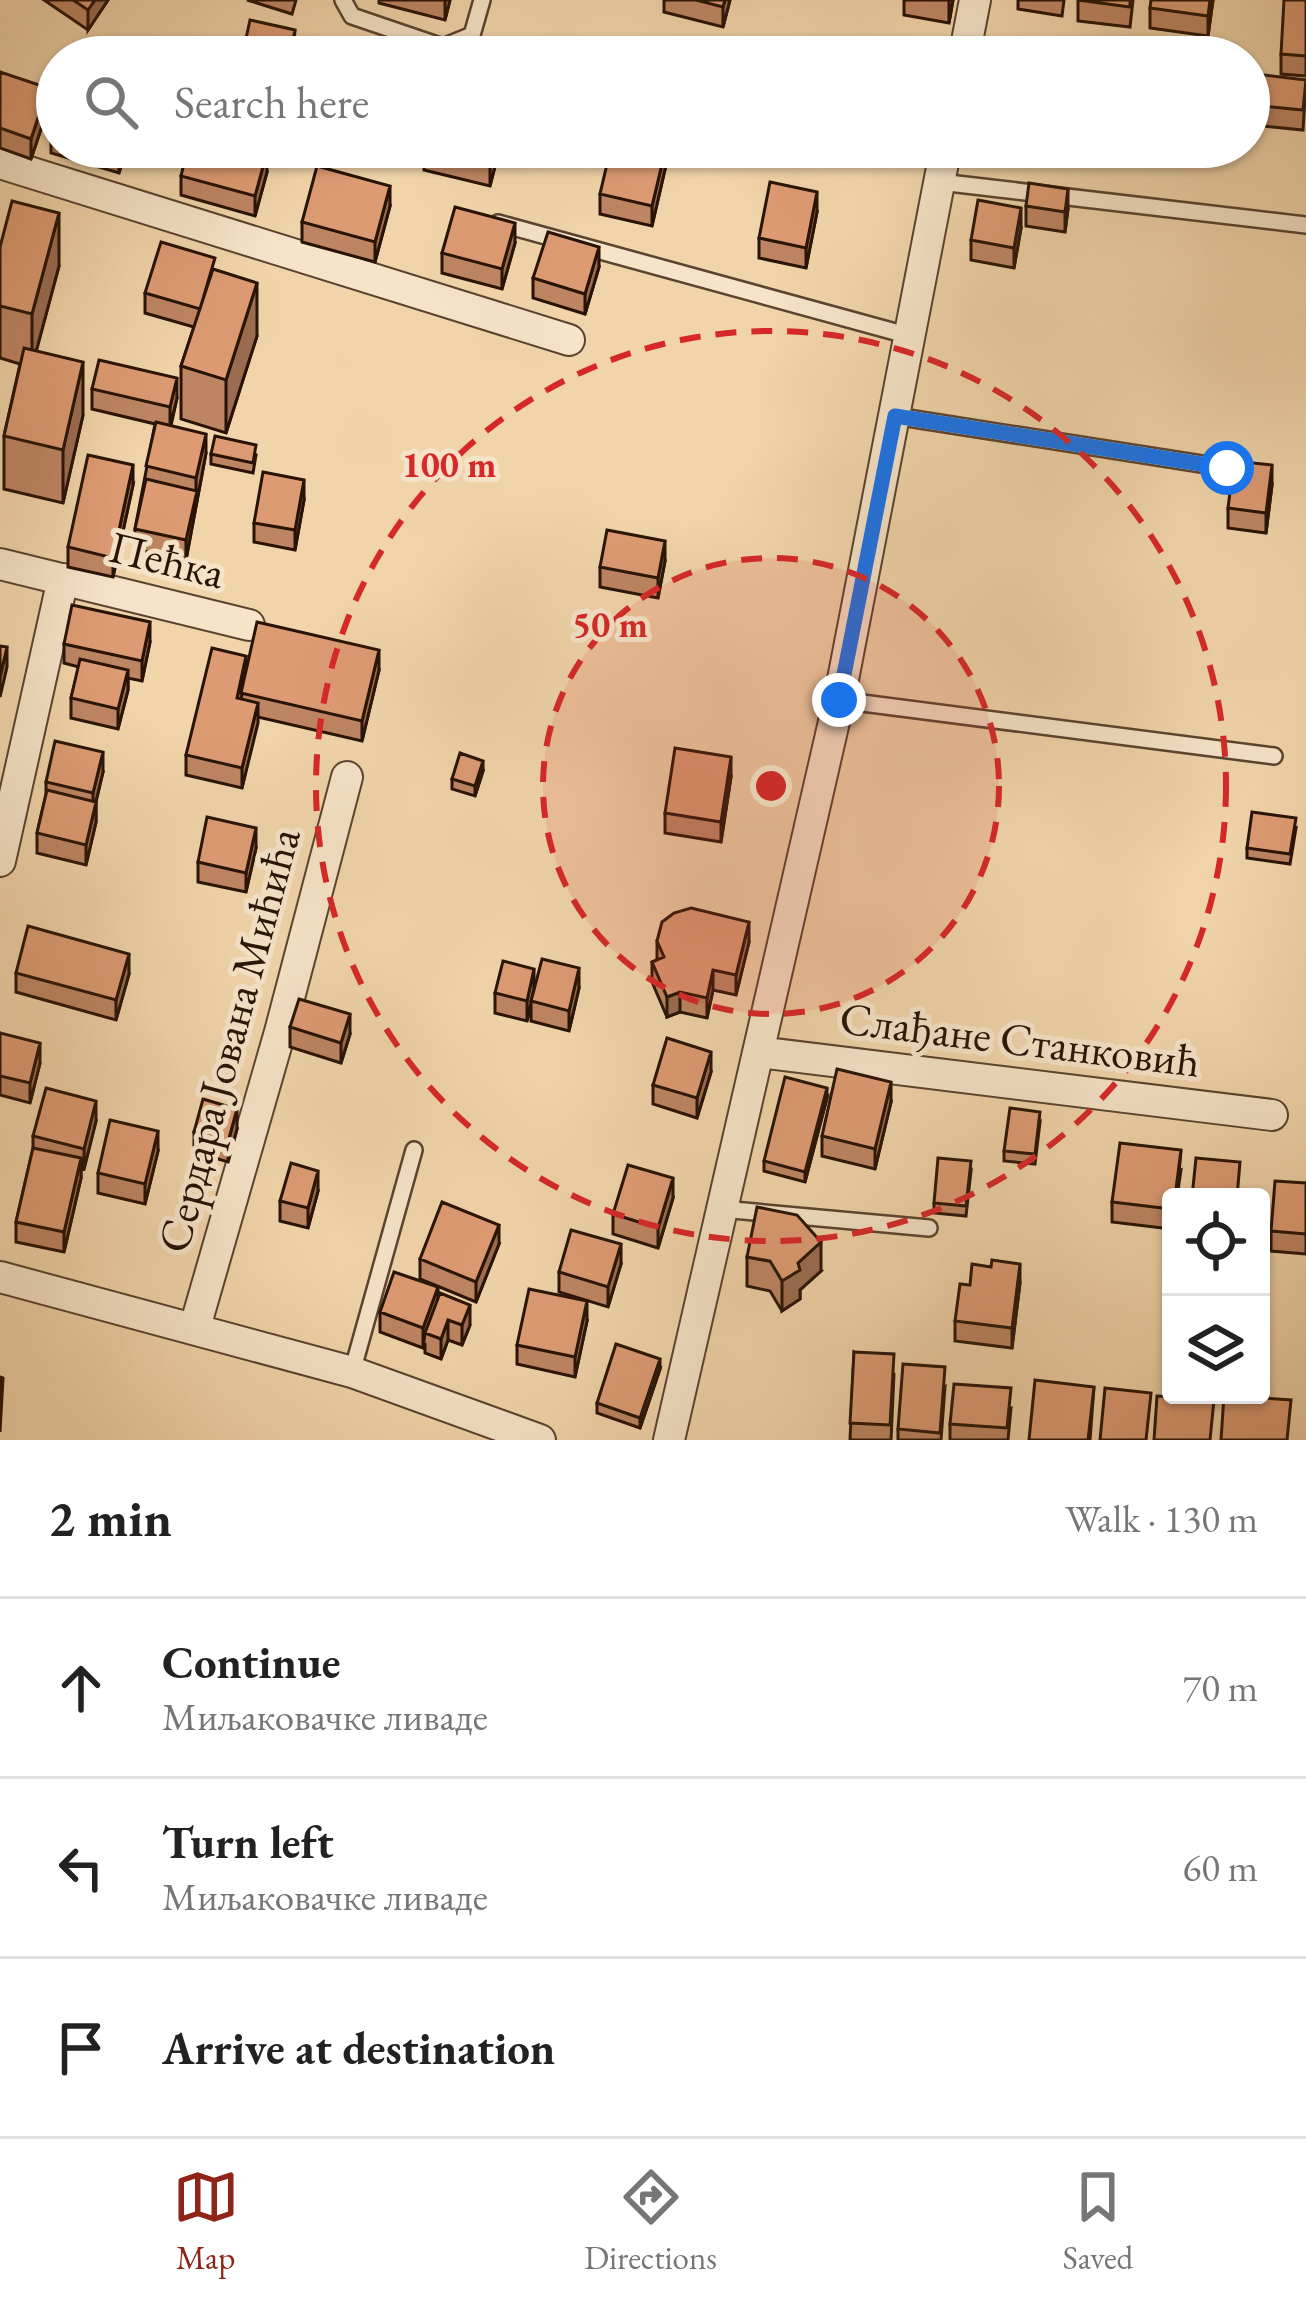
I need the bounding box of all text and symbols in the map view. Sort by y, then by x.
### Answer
search box [36,36,1270,168]
icon: search [78,69,144,135]
text: Search here [174,73,369,131]
text: 100 m [402,441,496,488]
route start [1200,441,1254,495]
street label: Пећка [103,517,231,601]
text: 50 m [572,601,648,648]
route end [812,673,866,727]
centre of rings [750,765,792,807]
street label: Сердара Јована Мићића [143,821,313,1259]
street label: Слађане Станковић [837,988,1203,1090]
map controls [1162,1188,1270,1404]
button: locate [1162,1188,1270,1296]
button: layers [1162,1296,1270,1404]
text: 2 min [48,1485,172,1551]
text: Walk · 130 m [1065,1493,1258,1544]
text: Continue [162,1633,340,1691]
icon: ahead [48,1655,114,1721]
text: 70 m [1182,1662,1258,1713]
text: Миљаковачке ливаде [162,1691,488,1742]
text: Turn left [162,1813,334,1871]
icon: left [48,1835,114,1901]
text: 60 m [1182,1842,1258,1893]
text: Миљаковачке ливаде [162,1871,488,1922]
icon: arrive [48,2015,114,2081]
text: Arrive at destination [162,2019,555,2077]
tab: Map [173,2164,239,2279]
tab: Directions [584,2164,717,2279]
tab: Saved [1063,2164,1133,2279]

